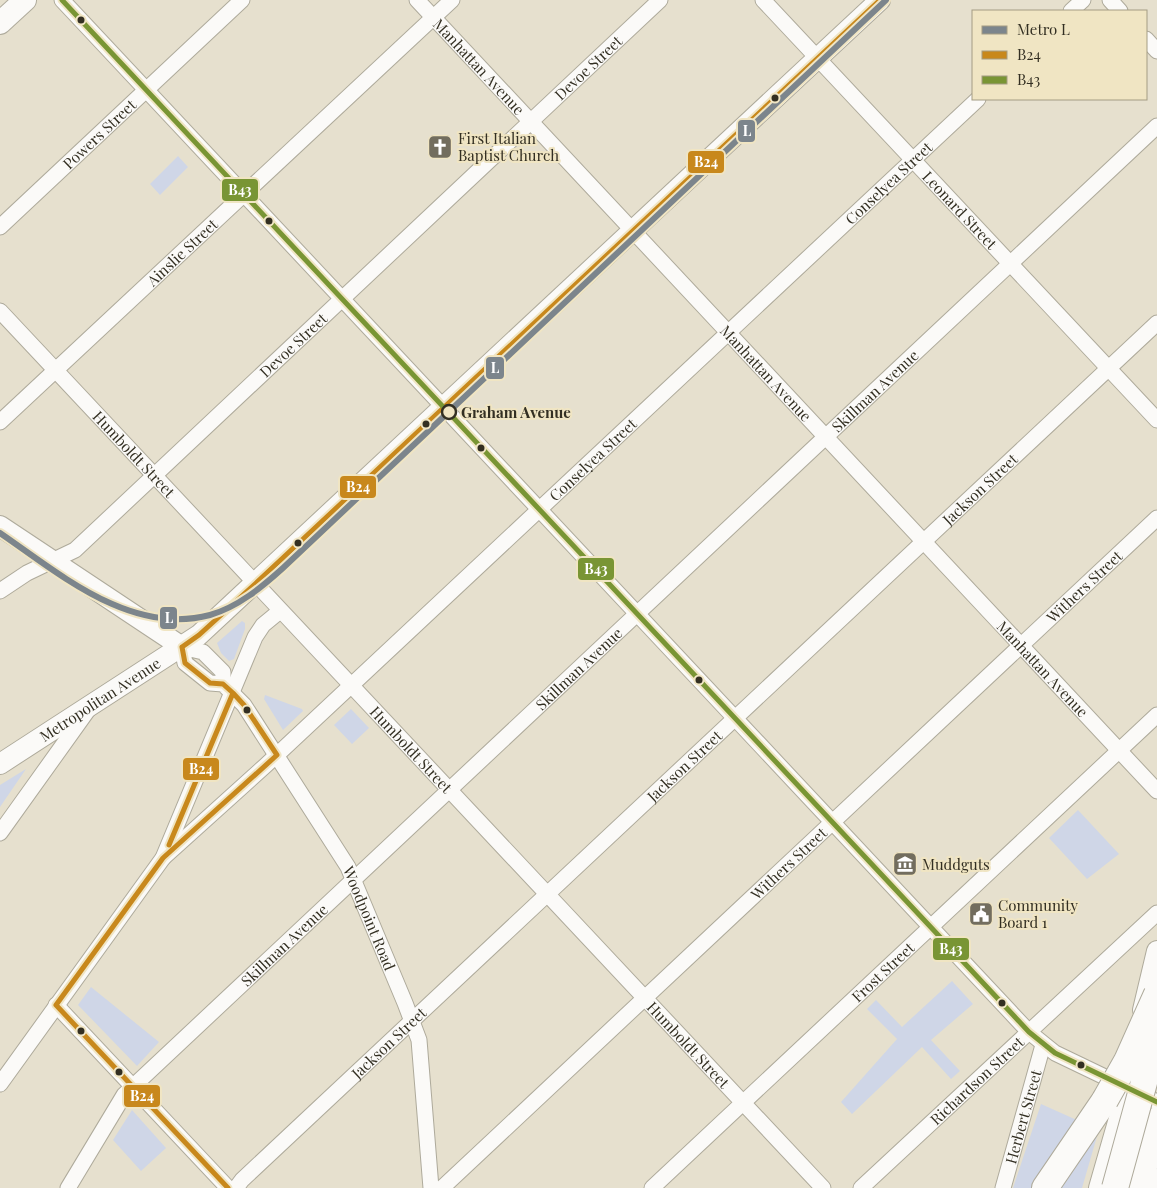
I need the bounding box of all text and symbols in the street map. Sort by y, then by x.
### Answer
legend [972,10,1147,100]
street label: Manhattan Avenue [429,14,529,119]
unlabelled marker [76,15,86,25]
text: Metro L [1017,19,1070,39]
street label: Devoe Street [550,31,627,104]
text: B24 [1017,44,1041,64]
text: B43 [1017,69,1040,89]
unlabelled marker [770,93,780,103]
street label: Powers Street [58,94,141,173]
line badge: L [737,119,756,143]
text: L [743,121,752,140]
place label: First Italian Baptist Church [458,128,559,165]
church icon: First Italian Baptist Church [427,134,453,160]
street label: Conselyea Street [840,137,937,229]
line badge: B24 [687,150,725,174]
text: B24 [694,152,718,171]
street label: Leonard Street [918,167,1002,254]
line badge: B43 [221,178,259,202]
text: B43 [228,180,252,199]
street label: Ainslie Street [142,214,222,291]
unlabelled marker [264,216,274,226]
street label: Devoe Street [255,308,332,382]
street label: Manhattan Avenue [716,321,816,426]
street label: Skillman Avenue [827,345,922,436]
line badge: L [485,356,505,380]
text: L [491,358,500,377]
place label: Graham Avenue [461,402,571,422]
marker: Graham Avenue [441,404,457,420]
street label: Humboldt Street [89,406,180,502]
street label: Conselyea Street [545,413,641,505]
unlabelled marker [421,419,431,429]
unlabelled marker [476,443,486,453]
street label: Jackson Street [937,448,1022,530]
line badge: B24 [339,475,377,499]
text: B24 [346,477,370,496]
unlabelled marker [293,538,303,548]
street label: Withers Street [1041,545,1127,627]
line badge: B43 [577,557,615,581]
text: B43 [584,559,608,578]
line badge: L [159,606,178,630]
text: L [165,608,174,627]
street label: Manhattan Avenue [993,616,1093,721]
street label: Skillman Avenue [531,623,626,714]
street label: Metropolitan Avenue [36,653,164,746]
unlabelled marker [694,675,704,685]
street label: Humboldt Street [366,702,457,797]
unlabelled marker [242,705,252,715]
street label: Jackson Street [642,725,727,806]
line badge: B24 [182,757,220,781]
text: B24 [189,759,213,778]
street label: Withers Street [746,822,831,904]
museum icon: Muddguts [892,851,918,877]
place label: Muddguts [922,854,990,874]
street label: Woodpoint Road [338,862,400,974]
place label: Community Board 1 [998,895,1079,932]
street label: Skillman Avenue [236,899,332,990]
public building icon: Community Board 1 [968,901,994,927]
street label: Frost Street [847,937,919,1006]
line badge: B43 [932,937,970,961]
text: B43 [939,939,963,958]
street label: Humboldt Street [643,997,734,1093]
unlabelled marker [997,998,1007,1008]
street label: Jackson Street [346,1002,431,1083]
unlabelled marker [76,1026,86,1036]
street label: Richardson Street [926,1032,1028,1129]
unlabelled marker [1076,1060,1086,1070]
unlabelled marker [114,1067,124,1077]
street label: Herbert Street [1000,1067,1046,1166]
line badge: B24 [123,1084,161,1108]
text: B24 [130,1086,154,1105]

